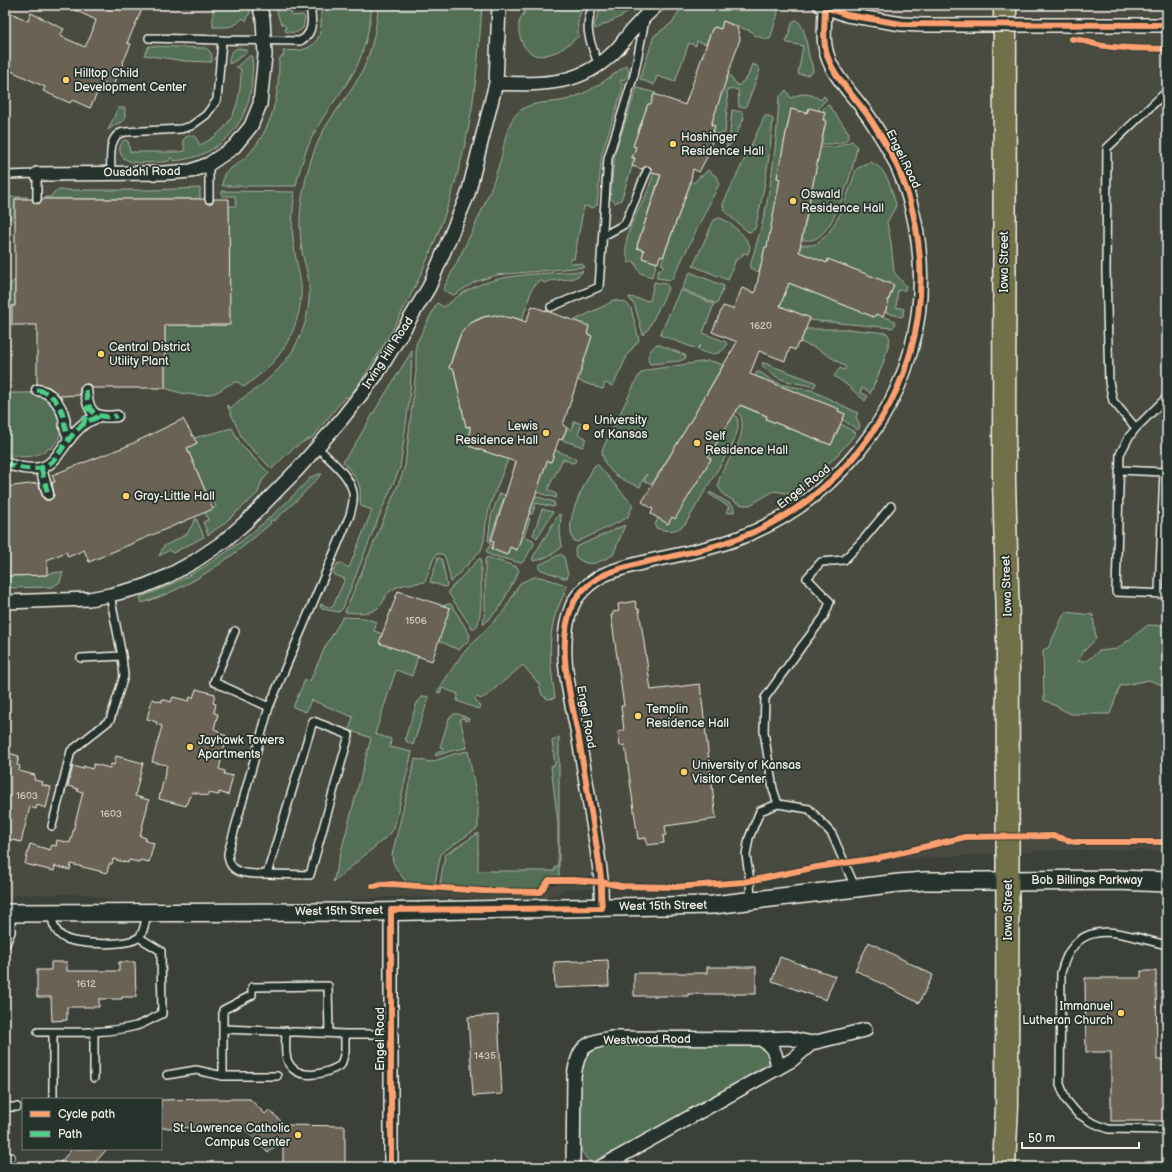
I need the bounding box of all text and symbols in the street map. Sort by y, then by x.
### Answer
place label: Hilltop Child Development Center [74,66,187,95]
marker: Hilltop Child Development Center [61,75,71,85]
street label: Engel Road [882,127,924,191]
place label: Hashinger Residence Hall [681,130,764,159]
marker: Hashinger Residence Hall [668,139,678,149]
street label: Ousdahl Road [103,164,181,180]
place label: Oswald Residence Hall [801,187,884,216]
marker: Oswald Residence Hall [788,196,798,206]
street label: Iowa Street [997,231,1012,293]
street label: Irving Hill Road [359,314,417,392]
house number: 1620 [750,320,772,332]
place label: Central District Utility Plant [109,340,191,369]
marker: Central District Utility Plant [96,349,106,359]
place label: University of Kansas [594,413,648,442]
place label: Lewis Residence Hall [455,419,538,448]
marker: University of Kansas [581,422,591,432]
marker: Lewis Residence Hall [541,428,551,438]
place label: Self Residence Hall [705,429,788,458]
marker: Self Residence Hall [692,438,702,448]
street label: Engel Road [774,461,834,513]
place label: Gray-Little Hall [134,489,215,504]
marker: Gray-Little Hall [121,491,131,501]
street label: Iowa Street [998,555,1016,617]
house number: 1506 [405,615,427,627]
street label: Engel Road [573,684,599,750]
place label: Templin Residence Hall [646,702,729,731]
marker: Templin Residence Hall [633,711,643,721]
place label: Jayhawk Towers Apartments [198,733,285,762]
marker: Jayhawk Towers Apartments [185,742,195,752]
place label: University of Kansas Visitor Center [692,758,801,787]
marker: University of Kansas Visitor Center [679,767,689,777]
house number: 1603 [16,790,38,802]
house number: 1603 [100,808,122,820]
street label: Bob Billings Parkway [1031,873,1143,888]
street label: Iowa Street [1001,879,1016,941]
street label: West 15th Street [619,898,707,914]
street label: West 15th Street [295,903,383,919]
house number: 1612 [76,978,96,990]
place label: Immanuel Lutheran Church [1022,999,1113,1028]
street label: Engel Road [373,1007,388,1071]
marker: Immanuel Lutheran Church [1116,1008,1126,1018]
street label: Westwood Road [603,1032,691,1048]
house number: 1435 [474,1050,496,1062]
legend [22,1098,162,1150]
text: Cycle path [58,1107,115,1122]
place label: St. Lawrence Catholic Campus Center [173,1121,291,1150]
scale bar [1022,1124,1139,1150]
text: Path [58,1127,83,1142]
marker: St. Lawrence Catholic Campus Center [293,1130,303,1140]
text: 50 m [1028,1131,1055,1146]

